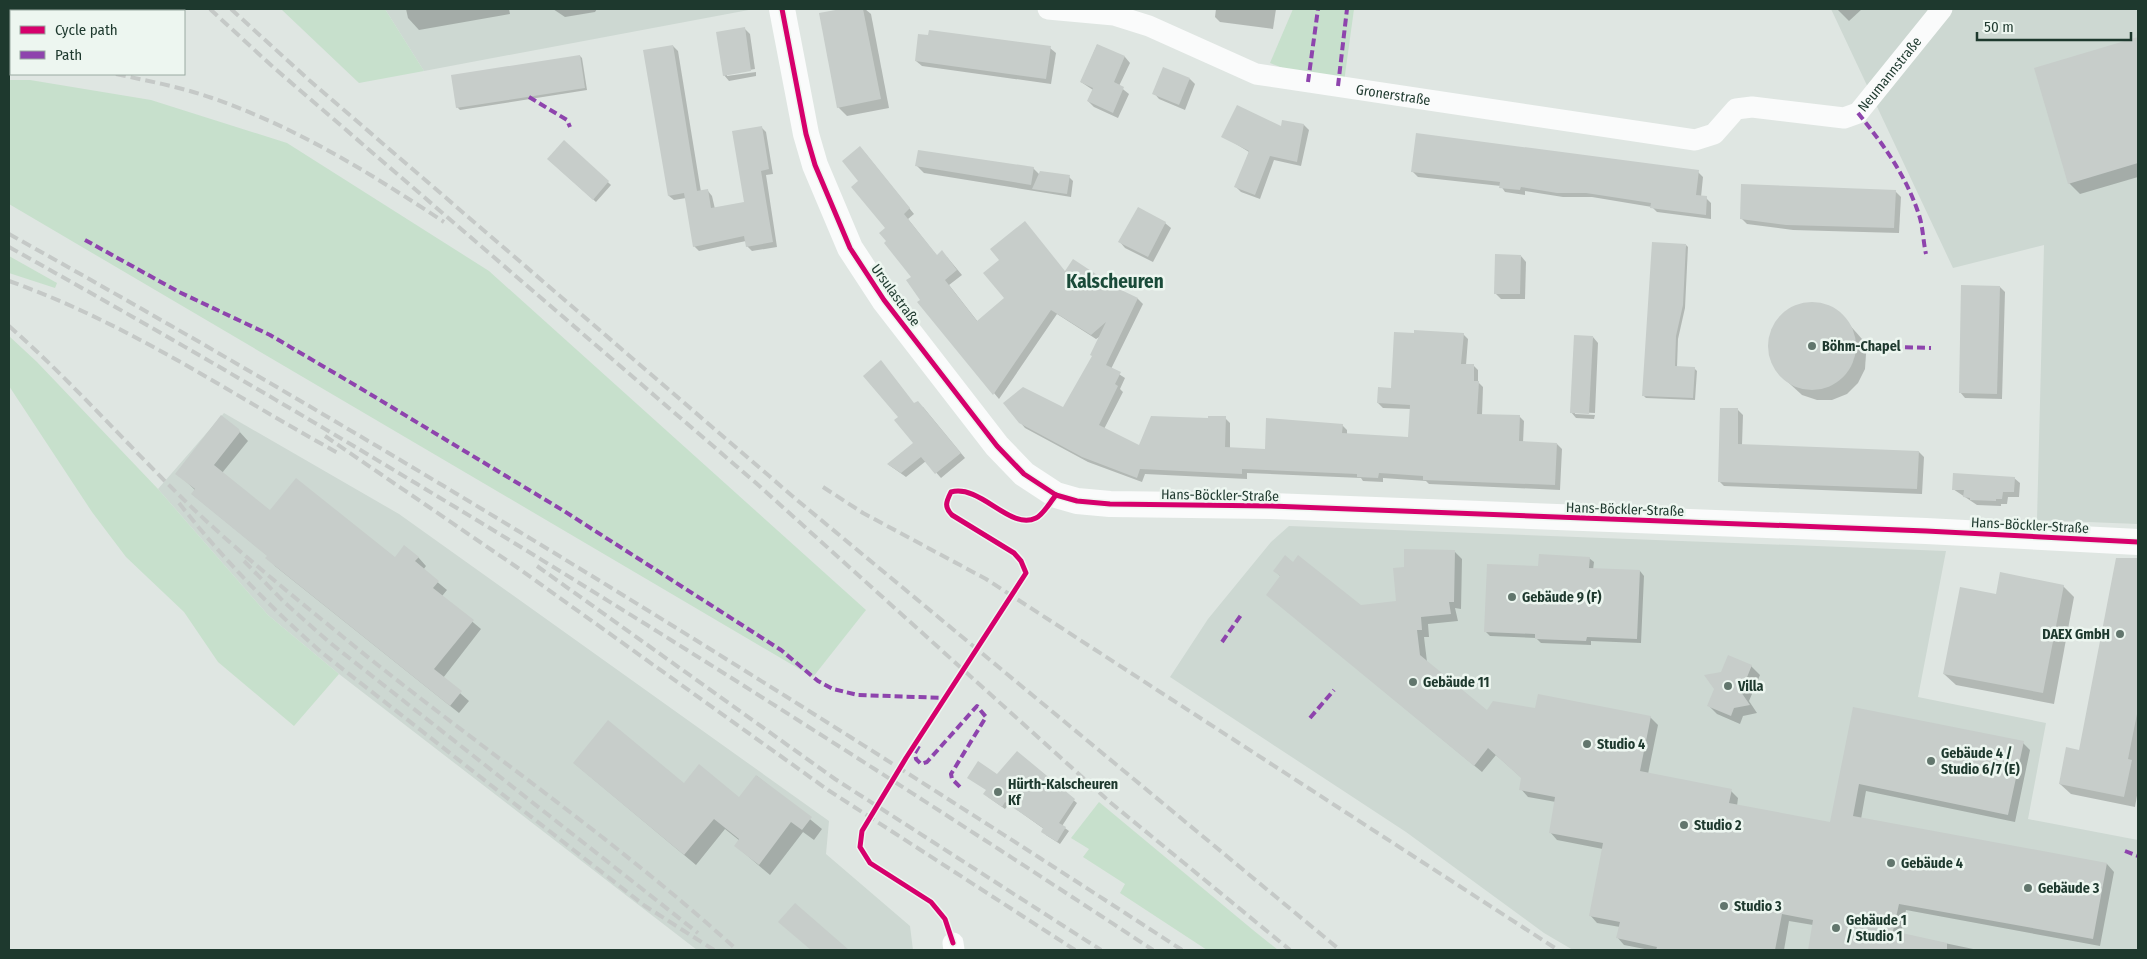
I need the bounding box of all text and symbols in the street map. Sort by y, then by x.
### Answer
legend [10,10,185,75]
scale bar [1977,10,2131,42]
text: 50 m [1984,18,2014,36]
text: Cycle path [55,21,118,39]
street label: Neumannstraße [1854,33,1925,115]
text: Path [55,46,82,64]
street label: Gronerstraße [1355,81,1432,109]
street label: Ursulastraße [867,261,924,330]
district label: Kalscheuren [1066,270,1164,293]
place label: Böhm-Chapel [1822,338,1901,355]
marker: Böhm-Chapel [1806,340,1818,352]
street label: Hans-Böckler-Straße [1161,486,1279,505]
street label: Hans-Böckler-Straße [1566,499,1684,520]
street label: Hans-Böckler-Straße [1971,514,2089,537]
place label: Gebäude 9 (F) [1522,589,1601,606]
marker: Gebäude 9 (F) [1506,591,1518,603]
place label: DAEX GmbH [2042,626,2110,643]
marker: DAEX GmbH [2114,628,2126,640]
place label: Gebäude 11 [1423,674,1489,691]
marker: Gebäude 11 [1407,676,1419,688]
place label: Villa [1737,678,1764,695]
marker: Villa [1722,680,1734,692]
place label: Studio 4 [1597,736,1645,753]
marker: Studio 4 [1581,738,1593,750]
place label: Gebäude 4 / Studio 6/7 (E) [1941,745,2020,778]
marker: Gebäude 4 / Studio 6/7 (E) [1925,755,1937,767]
place label: Hürth-Kalscheuren Kf [1008,776,1118,809]
marker: Hürth-Kalscheuren Kf [992,786,1004,798]
place label: Studio 2 [1694,817,1742,834]
marker: Studio 2 [1678,819,1690,831]
place label: Gebäude 4 [1901,855,1963,872]
marker: Gebäude 4 [1885,857,1897,869]
place label: Gebäude 3 [2038,880,2100,897]
marker: Gebäude 3 [2022,882,2034,894]
place label: Studio 3 [1734,898,1782,915]
marker: Studio 3 [1718,900,1730,912]
place label: Gebäude 1 / Studio 1 [1846,912,1907,945]
marker: Gebäude 1 / Studio 1 [1830,922,1842,934]

